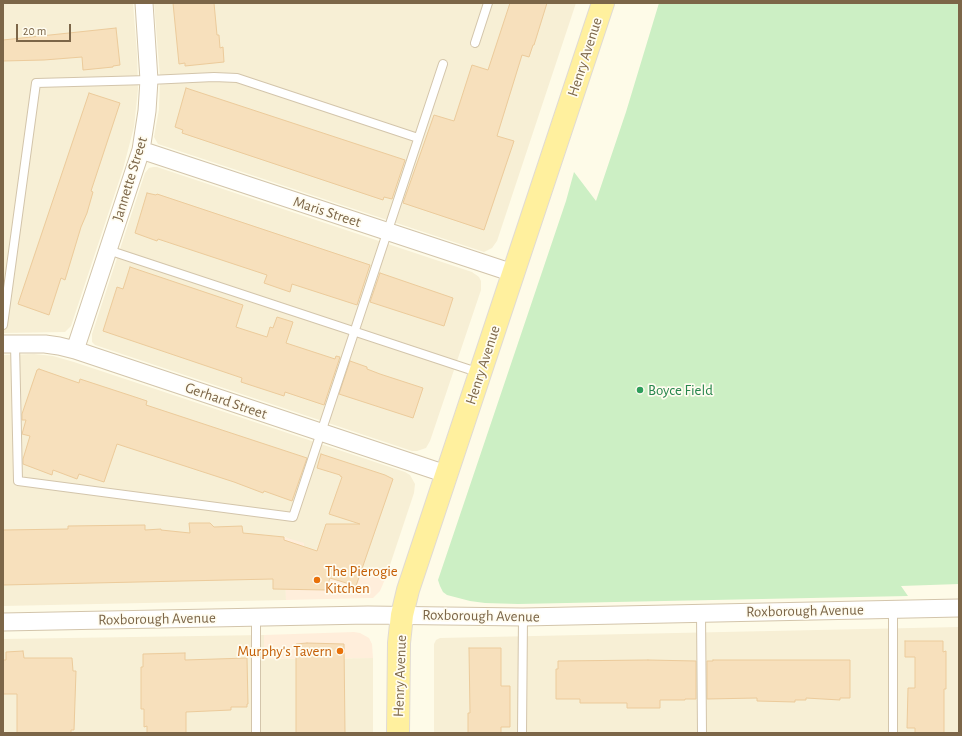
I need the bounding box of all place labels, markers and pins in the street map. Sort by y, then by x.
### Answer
place label: Boyce Field [648,381,713,399]
marker: Boyce Field [635,385,645,395]
place label: The Pierogie Kitchen [325,562,398,597]
marker: The Pierogie Kitchen [312,575,322,585]
place label: Murphy's Tavern [237,642,332,660]
marker: Murphy's Tavern [335,646,345,656]

